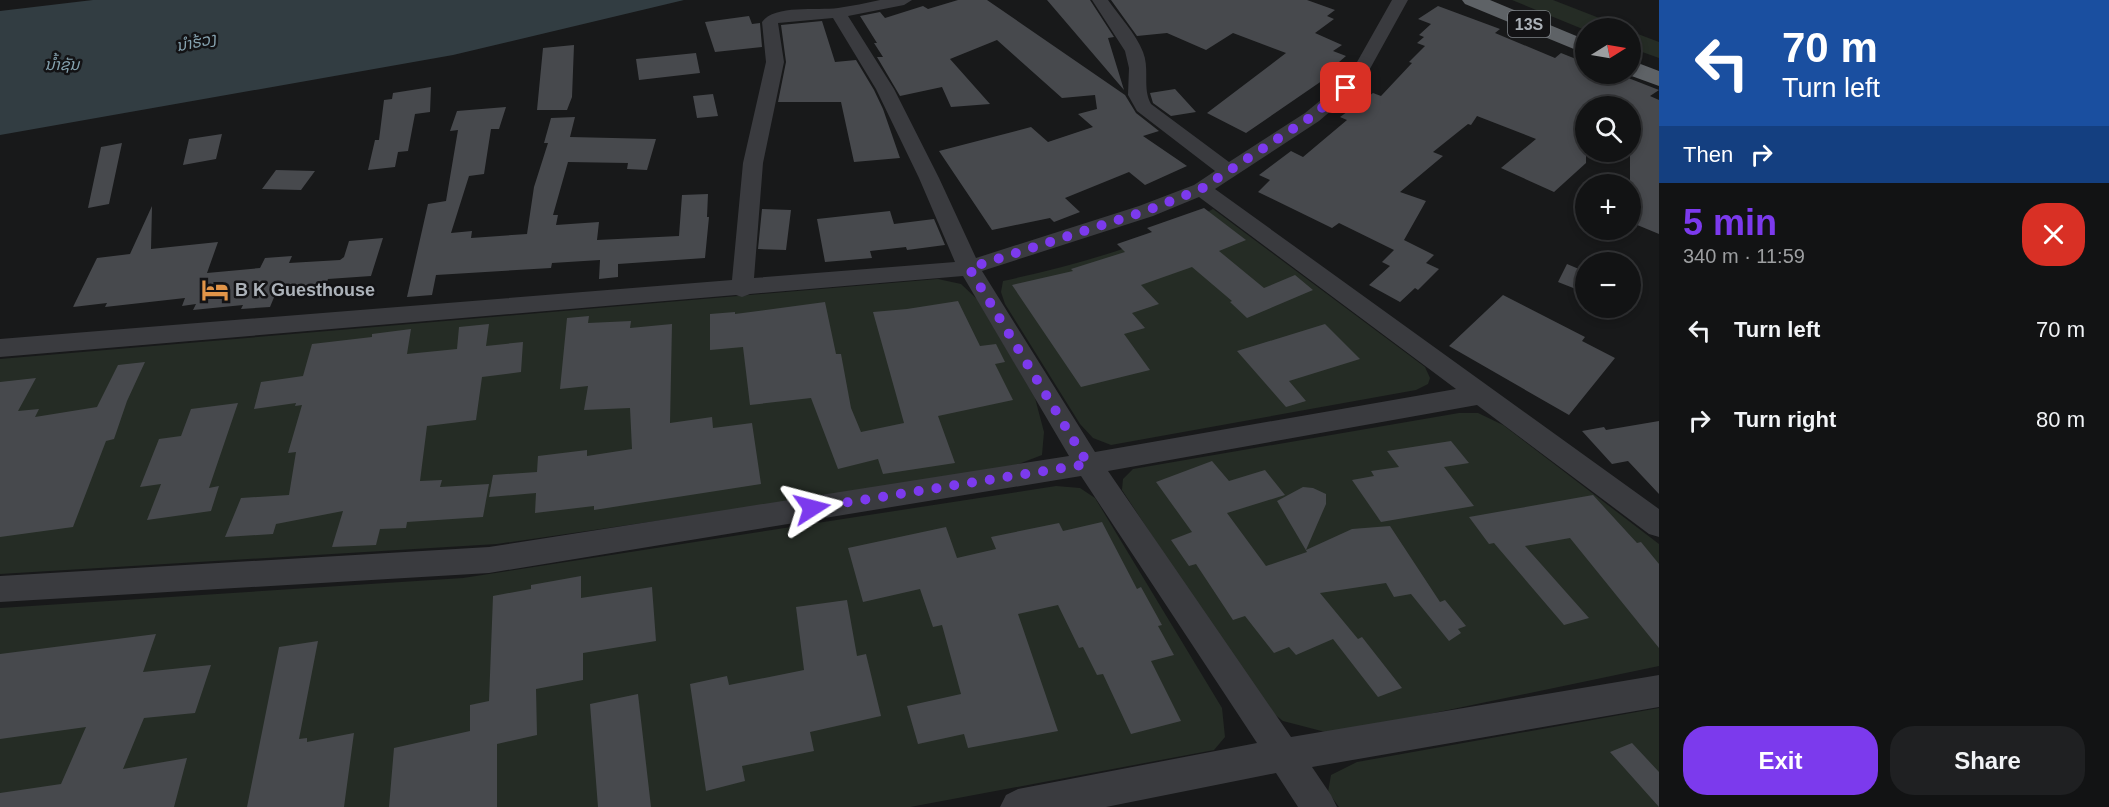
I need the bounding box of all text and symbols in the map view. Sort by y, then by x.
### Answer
road number: 13S [1508,11,1550,37]
north arrow [1575,18,1641,84]
map controls [1575,18,1641,318]
icon: left [1683,24,1761,102]
text: 70 m [1782,24,1878,71]
water label: ນຳ້ຮວງ [175,29,218,54]
water label: ນ້ຳຊັນ [45,52,81,73]
pin [1320,62,1371,113]
icon: arrive [1329,71,1362,104]
text: Turn left [1782,73,1880,103]
button: search [1575,96,1641,162]
icon: right [1745,138,1778,171]
text: Then [1683,142,1733,167]
button: + [1575,174,1641,240]
text: 5 min [1683,202,1777,243]
button: close [2022,203,2085,266]
text: 340 m · 11:59 [1683,245,1805,267]
button: − [1575,252,1641,318]
hotel icon: B K Guesthouse [200,275,230,305]
place label: B K Guesthouse [235,280,375,300]
icon: left [1683,314,1716,347]
text: Turn left [1734,317,1820,342]
text: 70 m [2036,317,2085,342]
icon: right [1683,404,1716,437]
text: Turn right [1734,407,1836,432]
text: 80 m [2036,407,2085,432]
position arrow [780,476,844,540]
button: Exit [1683,726,1878,795]
button: Share [1890,726,2085,795]

